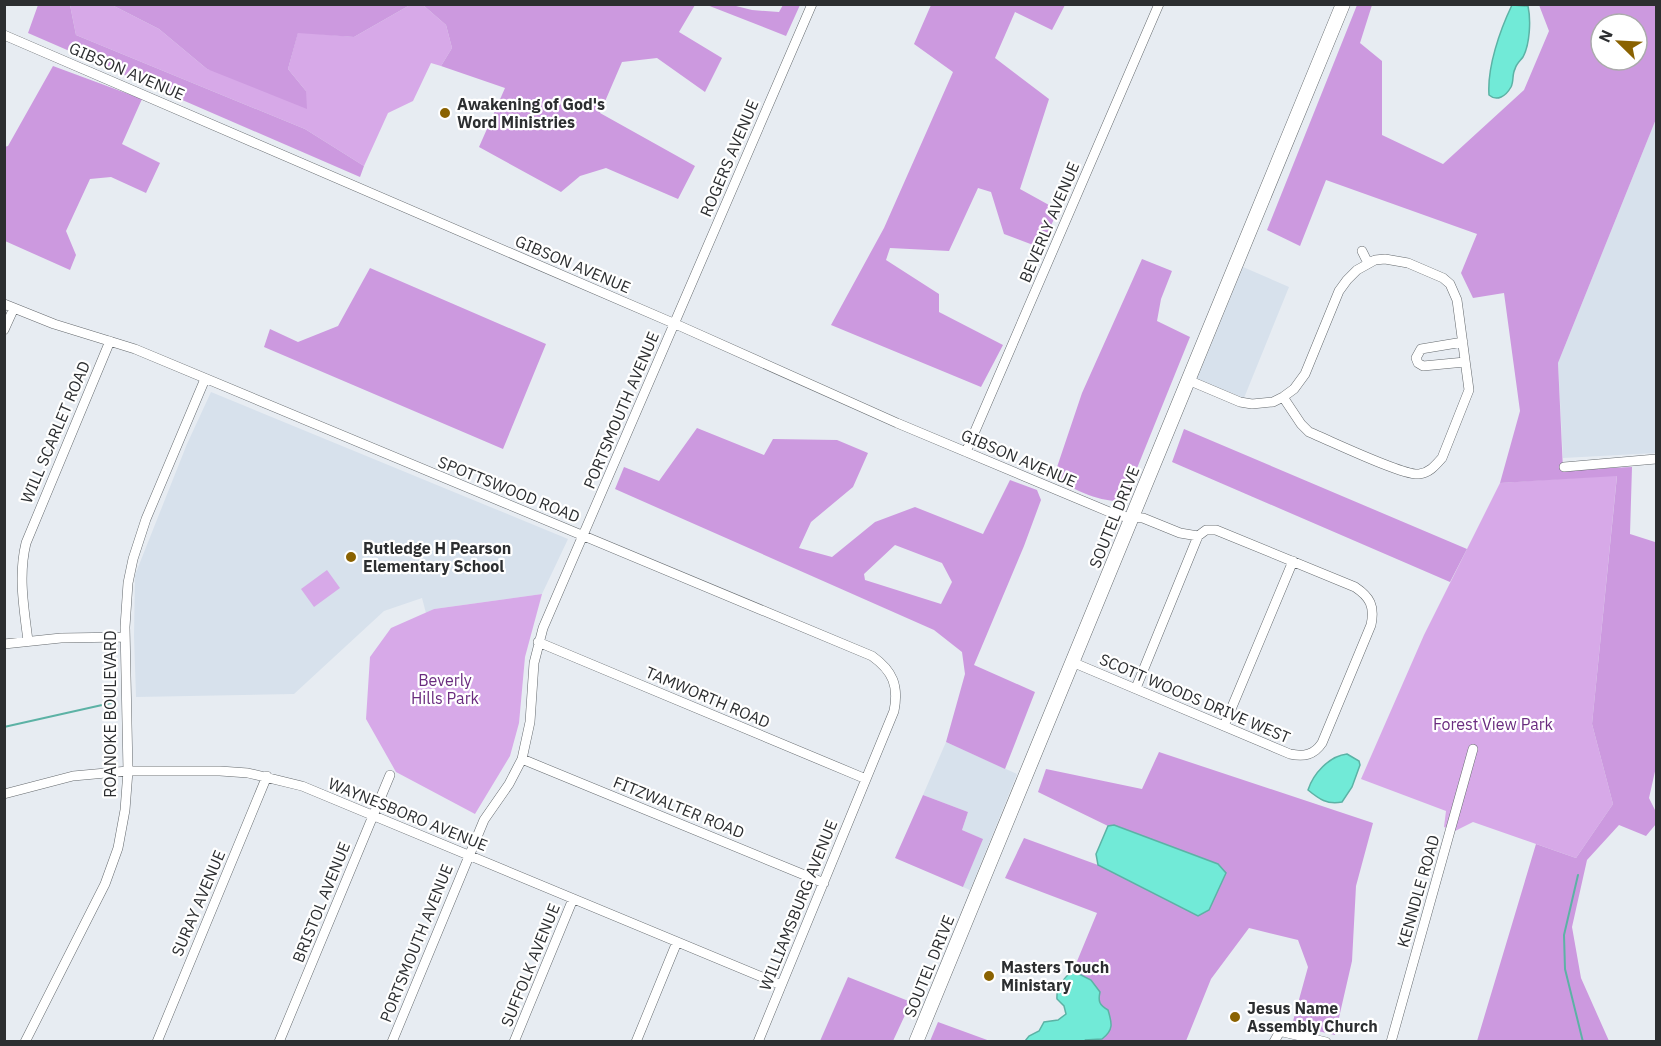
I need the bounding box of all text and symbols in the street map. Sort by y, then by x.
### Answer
north arrow [1589,12,1649,72]
text: N [1594,27,1617,45]
street label: GIBSON AVENUE [66,38,188,104]
place label: Awakening of God's Word Ministries [457,94,605,132]
street label: ROGERS AVENUE [695,96,763,220]
marker: Awakening of God's Word Ministries [438,106,452,120]
street label: BEVERLY AVENUE [1015,159,1083,285]
street label: GIBSON AVENUE [512,231,634,297]
street label: PORTSMOUTH AVENUE [579,328,663,492]
street label: WILL SCARLET ROAD [16,358,94,506]
street label: GIBSON AVENUE [958,425,1080,491]
street label: SPOTTSWOOD ROAD [435,451,583,527]
street label: SOUTEL DRIVE [1084,463,1144,571]
place label: Rutledge H Pearson Elementary School [363,538,511,576]
marker: Rutledge H Pearson Elementary School [344,550,358,564]
street label: ROANOKE BOULEVARD [100,630,120,798]
street label: SCOTT WOODS DRIVE WEST [1097,649,1293,747]
street label: TAMWORTH ROAD [643,662,773,732]
park label: Beverly Hills Park [411,670,480,708]
park label: Forest View Park [1433,714,1554,734]
street label: FITZWALTER ROAD [611,772,747,842]
street label: WAYNESBORO AVENUE [325,773,491,855]
street label: WILLIAMSBURG AVENUE [755,817,841,993]
street label: KENNDLE ROAD [1392,832,1444,950]
street label: BRISTOL AVENUE [288,839,354,965]
street label: SURAY AVENUE [167,847,229,959]
street label: PORTSMOUTH AVENUE [375,861,457,1025]
street label: SUFFOLK AVENUE [496,900,564,1030]
street label: SOUTEL DRIVE [899,912,959,1020]
place label: Masters Touch Ministary [1001,957,1109,995]
marker: Masters Touch Ministary [982,969,996,983]
place label: Jesus Name Assembly Church [1247,998,1378,1036]
marker: Jesus Name Assembly Church [1228,1010,1242,1024]

